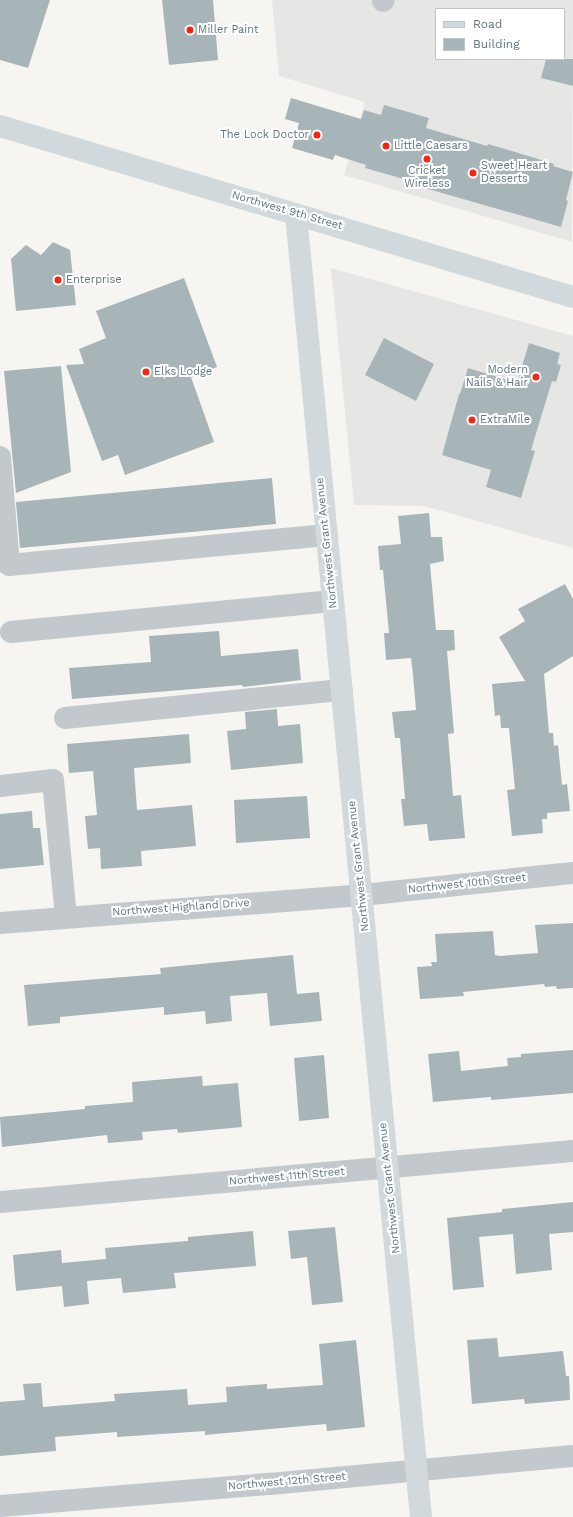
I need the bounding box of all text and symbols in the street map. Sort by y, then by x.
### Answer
legend [435,8,565,60]
text: Road [473,17,502,31]
place label: Miller Paint [198,23,259,37]
marker: Miller Paint [185,25,195,35]
text: Building [473,37,520,51]
place label: The Lock Doctor [220,128,309,142]
marker: The Lock Doctor [312,130,322,140]
place label: Little Caesars [394,139,468,153]
marker: Little Caesars [381,141,391,151]
marker: Cricket Wireless [422,154,432,164]
place label: Sweet Heart Desserts [481,160,547,186]
place label: Cricket Wireless [404,165,450,191]
marker: Sweet Heart Desserts [468,168,478,178]
street label: Northwest 9th Street [230,189,344,233]
place label: Enterprise [66,273,122,287]
marker: Enterprise [53,275,63,285]
place label: Modern Nails & Hair [466,364,528,390]
place label: Elks Lodge [154,365,212,379]
marker: Elks Lodge [141,367,151,377]
marker: Modern Nails & Hair [531,372,541,382]
place label: ExtraMile [480,413,530,427]
marker: ExtraMile [467,415,477,425]
street label: Northwest Grant Avenue [314,477,340,609]
street label: Northwest Grant Avenue [346,800,372,932]
street label: Northwest 10th Street [407,871,527,897]
street label: Northwest Highland Drive [112,897,250,919]
street label: Northwest Grant Avenue [377,1122,403,1254]
street label: Northwest 11th Street [228,1165,346,1189]
street label: Northwest 12th Street [227,1470,347,1494]

